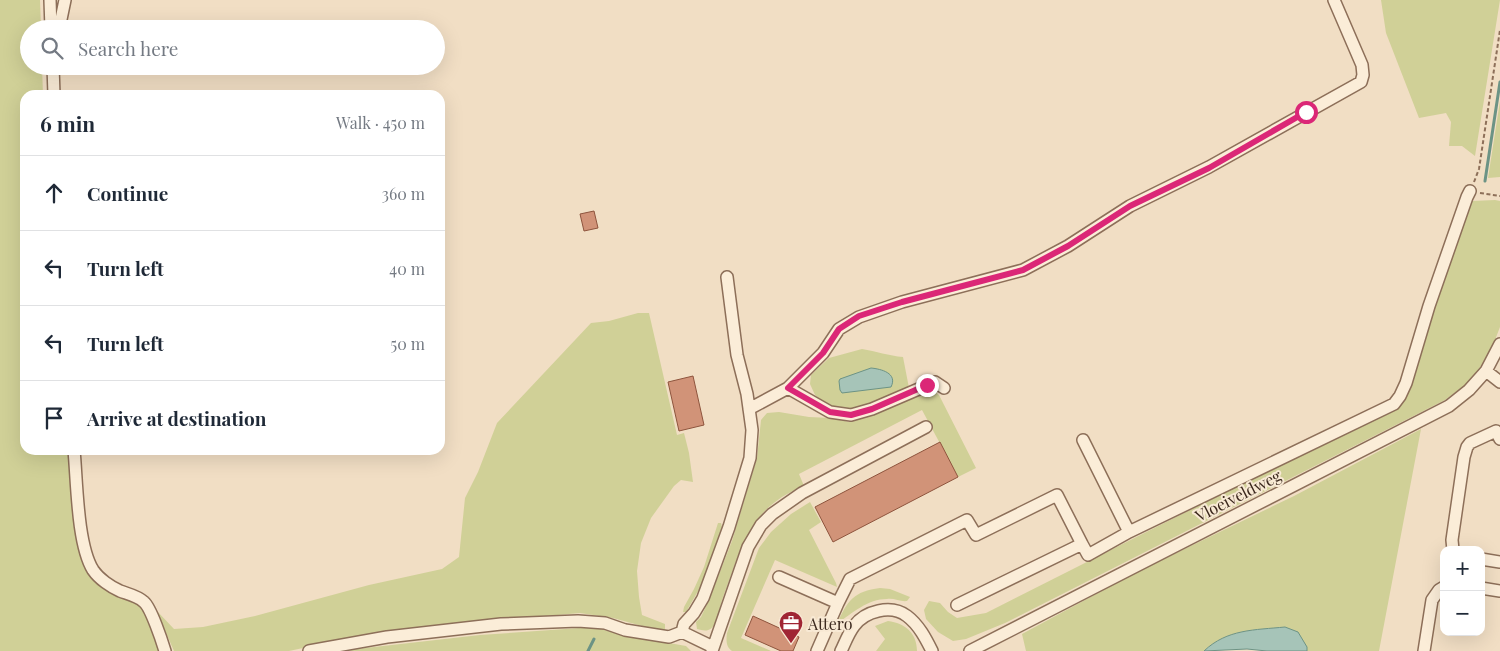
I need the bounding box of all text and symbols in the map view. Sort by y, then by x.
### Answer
search box [20,20,445,75]
icon: search [38,34,66,62]
text: Search here [78,35,178,61]
route start [1295,101,1318,124]
text: 6 min [40,109,95,137]
text: Walk · 450 m [336,112,425,133]
icon: ahead [40,179,68,207]
text: Continue [87,180,168,206]
text: 360 m [382,183,425,204]
icon: left [40,254,68,282]
text: Turn left [87,255,164,281]
text: 40 m [389,258,425,279]
icon: left [40,329,68,357]
text: Turn left [87,330,164,356]
text: 50 m [391,333,425,354]
route end [916,374,939,397]
icon: arrive [40,404,68,432]
text: Arrive at destination [87,405,267,431]
street label: Vloeiveldweg [1190,464,1285,526]
map controls [1440,546,1485,636]
button: + [1440,546,1485,591]
button: − [1440,591,1485,636]
office icon: Attero [778,610,804,644]
place label: Attero [807,613,853,634]

